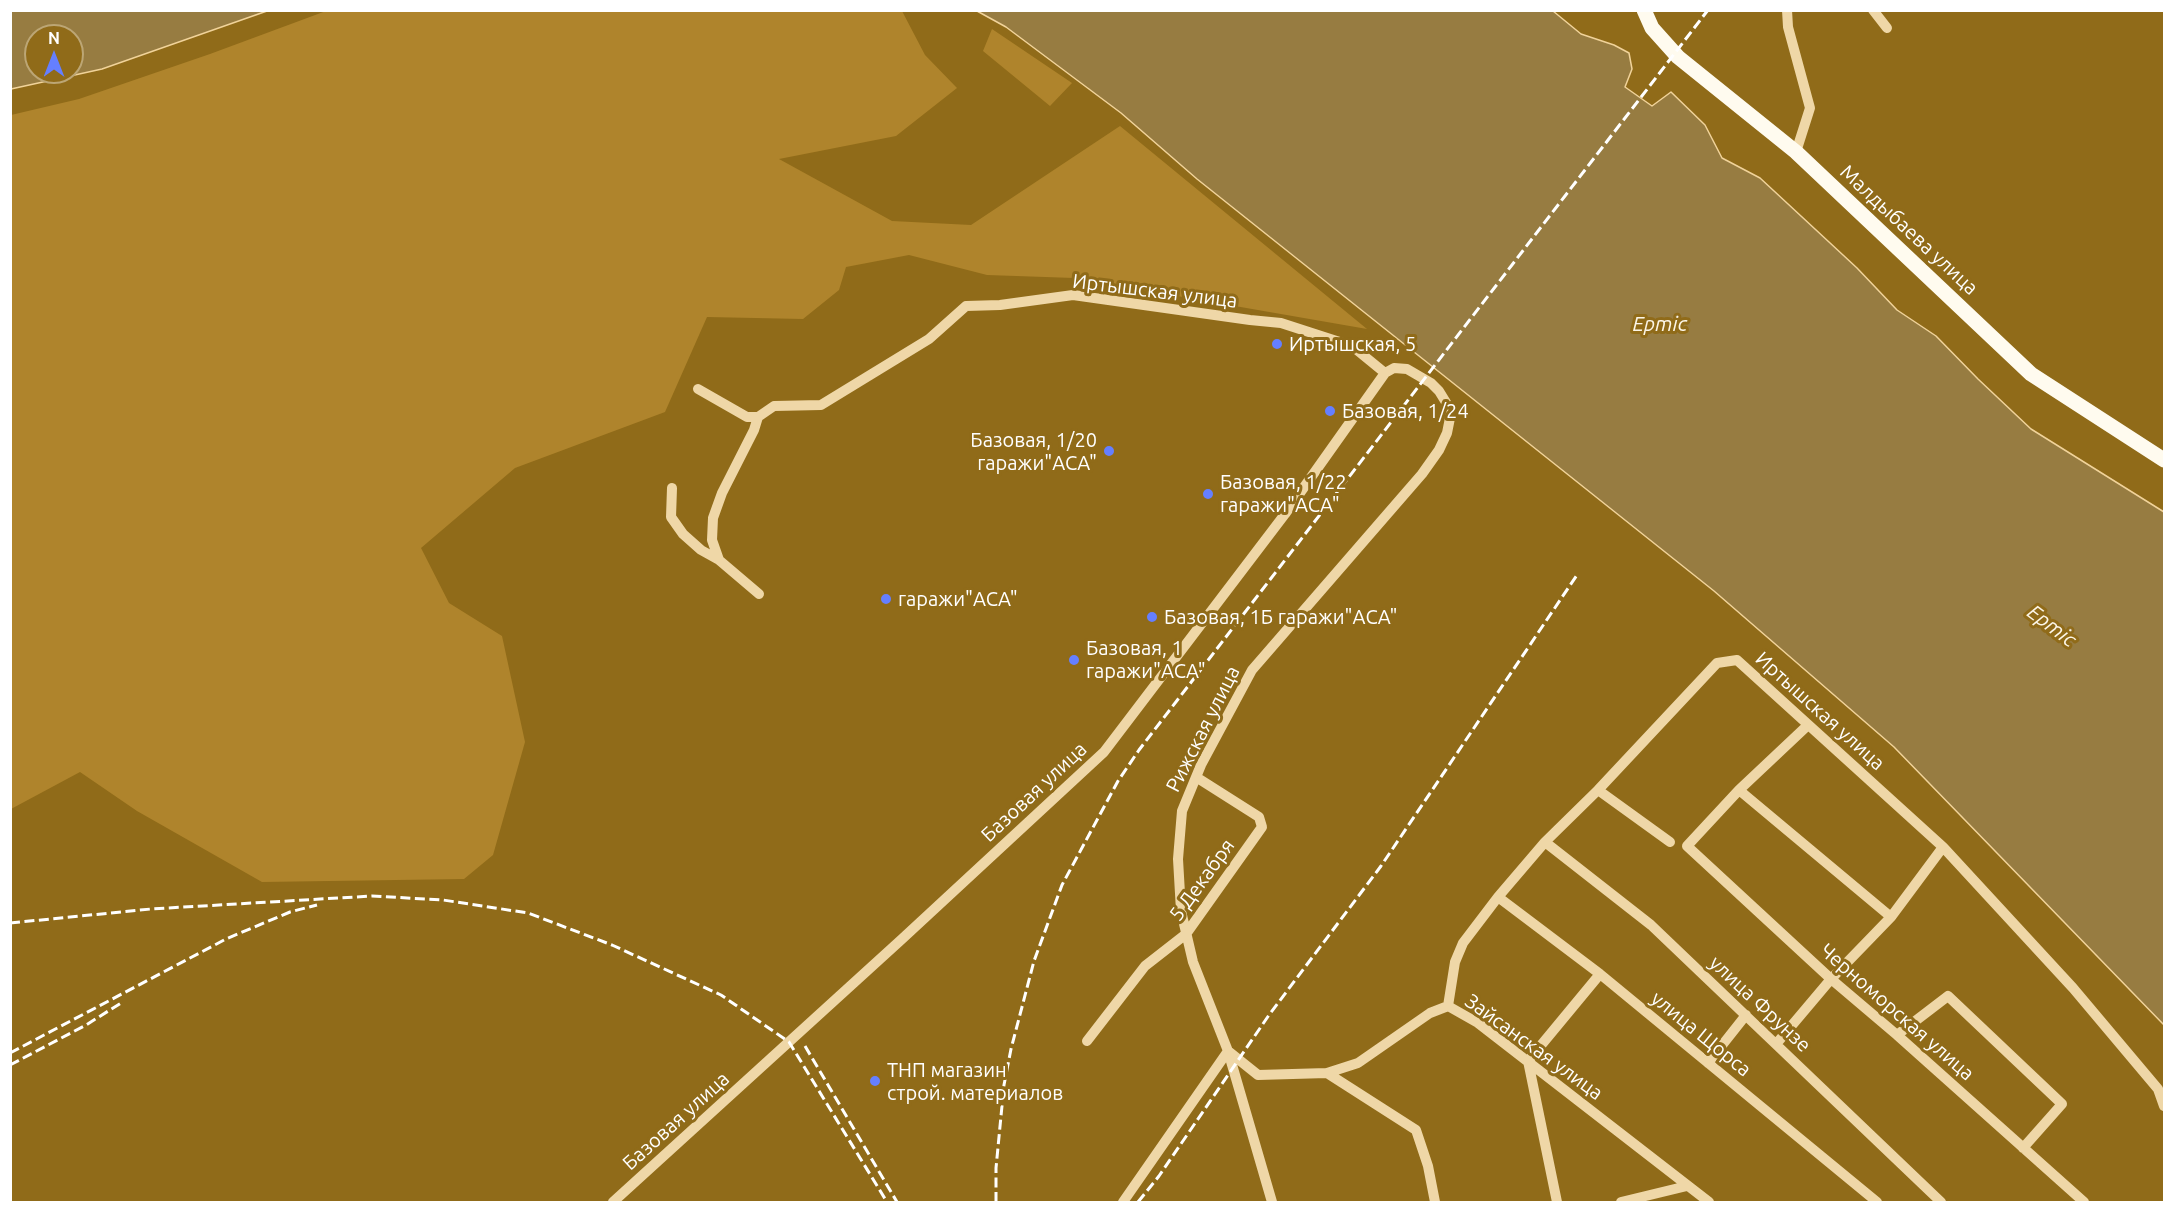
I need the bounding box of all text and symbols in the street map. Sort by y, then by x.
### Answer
north arrow [24,24,84,84]
text: N [48,29,60,47]
street label: Малдыбаева улица [1835,160,1983,300]
street label: Иртышская улица [1071,269,1239,313]
water label: Ертіс [1632,311,1688,337]
place label: Иртышская, 5 [1289,332,1416,356]
marker: Иртышская, 5 [1270,337,1284,351]
place label: Базовая, 1/24 [1342,399,1469,423]
marker: Базовая, 1/24 [1323,404,1337,418]
place label: Базовая, 1/20 гаражи"ACА" [970,428,1097,475]
marker: Базовая, 1/20 гаражи"ACА" [1102,444,1116,458]
place label: Базовая, 1/22 гаражи"ACА" [1220,470,1347,517]
marker: Базовая, 1/22 гаражи"ACА" [1201,487,1215,501]
place label: гаражи"ACА" [898,587,1018,611]
marker: гаражи"ACА" [879,592,893,606]
water label: Ертіс [2022,599,2082,653]
place label: Базовая, 1Б гаражи"ACА" [1164,605,1397,629]
marker: Базовая, 1Б гаражи"ACА" [1145,610,1159,624]
place label: Базовая, 1 гаражи"ACА" [1086,636,1206,683]
street label: Иртышская улица [1750,647,1890,775]
marker: Базовая, 1 гаражи"ACА" [1067,653,1081,667]
street label: Рижская улица [1161,662,1245,796]
street label: Базовая улица [976,737,1092,847]
street label: 5 Декабря [1164,834,1240,926]
street label: Черноморская улица [1815,939,1979,1085]
street label: улица Фрунзе [1704,951,1816,1057]
street label: улица Щорса [1646,986,1756,1082]
street label: Зайсанская улица [1460,989,1608,1105]
place label: ТНП магазин строй. материалов [887,1058,1063,1105]
street label: Базовая улица [618,1067,734,1175]
marker: ТНП магазин строй. материалов [868,1074,882,1088]

